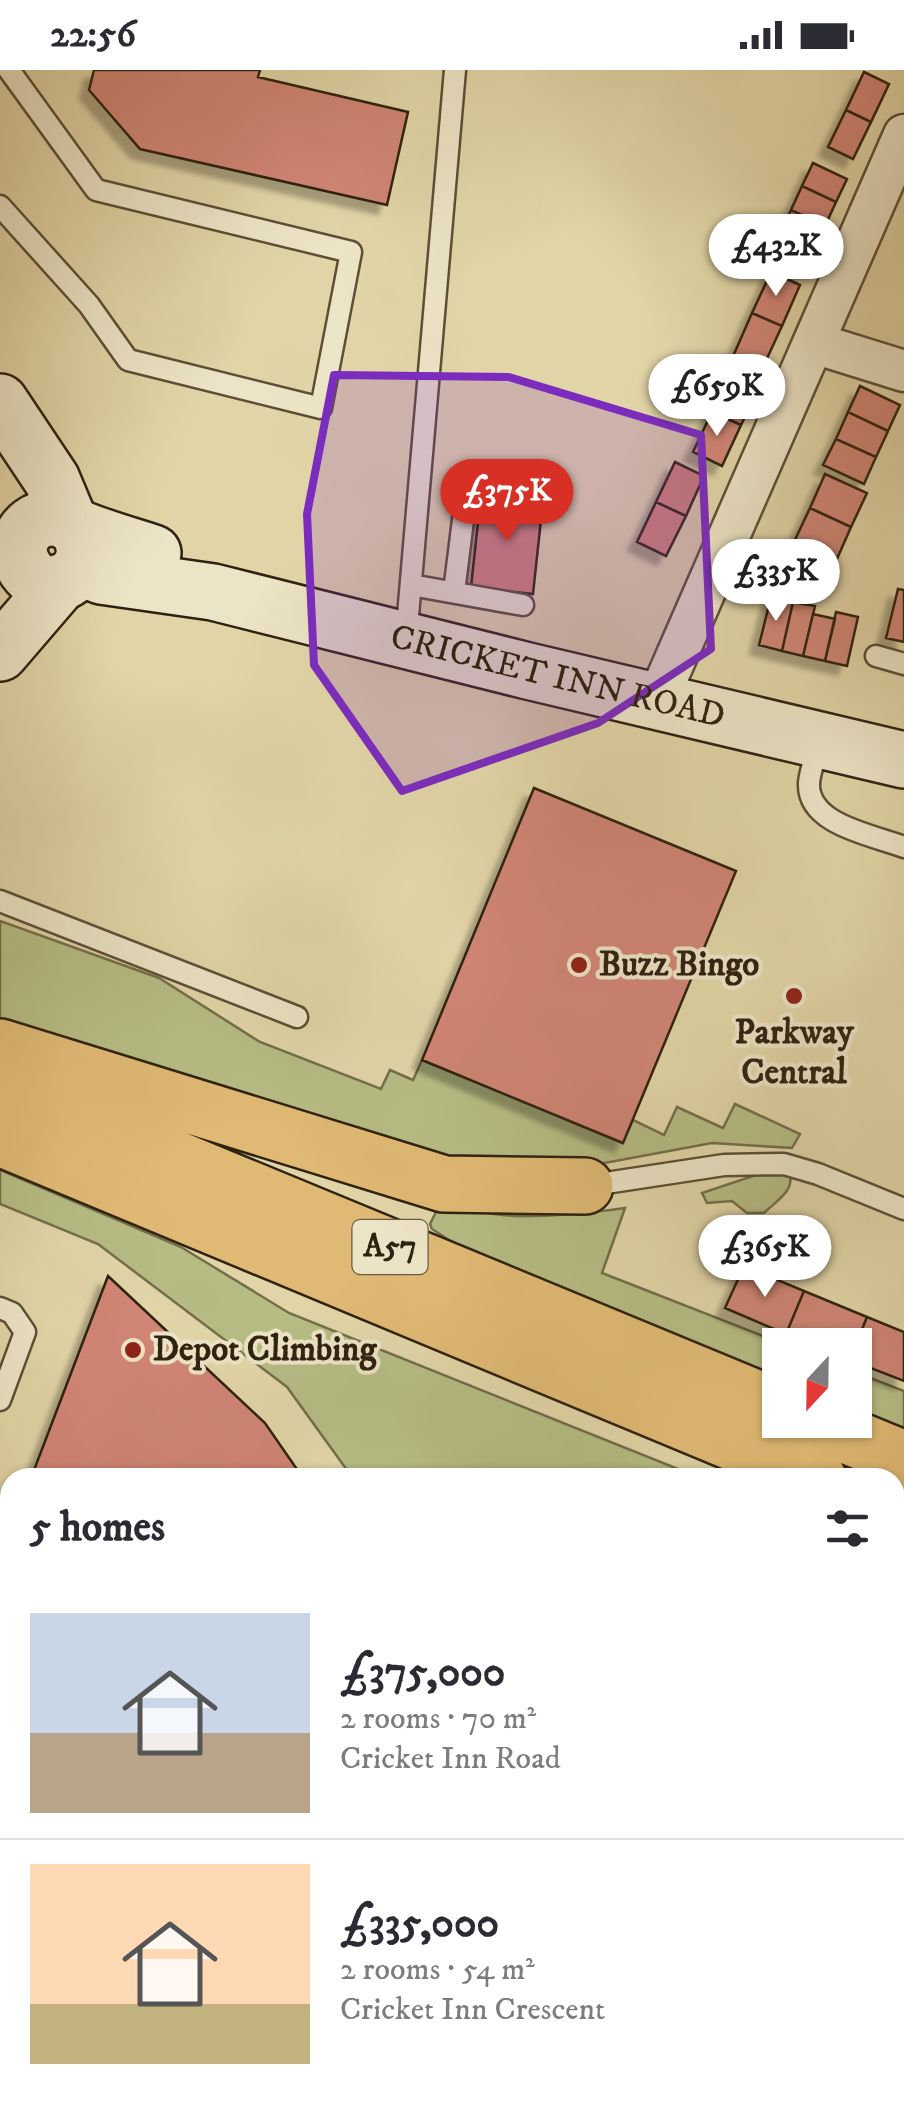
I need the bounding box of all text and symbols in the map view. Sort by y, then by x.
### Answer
text: 22:56 [50,11,136,59]
pin: £432K [706,214,846,299]
text: £432K [731,226,821,266]
pin: £659K [647,354,787,439]
text: £659K [670,366,764,406]
pin: £375K [437,459,577,544]
text: £375K [462,471,552,511]
pin: £335K [706,539,846,624]
text: £335K [734,551,818,591]
street label: CRICKET INN ROAD [386,615,729,739]
place label: Buzz Bingo [599,943,759,987]
marker: Buzz Bingo [568,954,590,976]
marker: Parkway Central [783,985,805,1007]
place label: Parkway Central [735,1011,855,1095]
pin: £365K [695,1215,835,1300]
road number: A57 [352,1220,428,1274]
text: £365K [720,1227,810,1267]
place label: Depot Climbing [153,1328,378,1372]
north arrow [762,1328,872,1438]
map controls [762,1328,872,1438]
marker: Depot Climbing [122,1339,144,1361]
icon: filters [820,1501,875,1556]
text: 5 homes [30,1502,165,1554]
text: £375,000 [340,1647,505,1699]
icon: home [110,1653,230,1773]
text: 2 rooms · 70 m² [340,1699,536,1739]
text: Cricket Inn Road [340,1739,561,1779]
text: £335,000 [340,1898,499,1950]
icon: home [110,1904,230,2024]
text: 2 rooms · 54 m² [340,1950,535,1990]
text: Cricket Inn Crescent [340,1990,605,2030]

